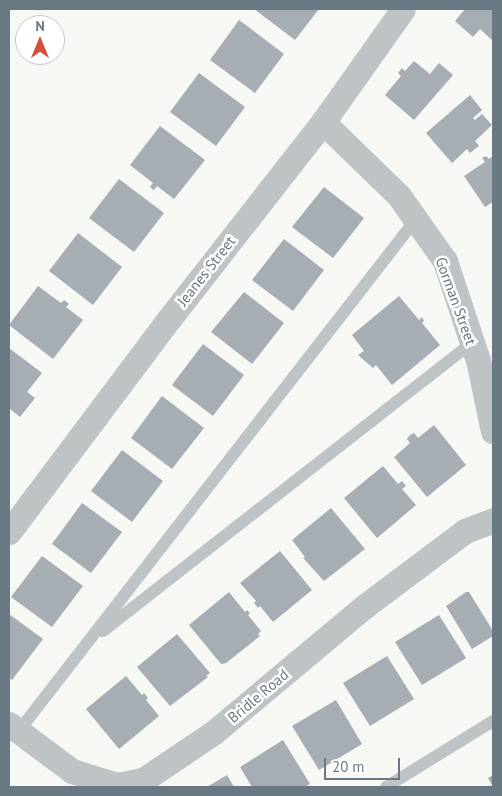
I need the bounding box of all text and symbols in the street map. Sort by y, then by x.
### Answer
north arrow [15,15,65,65]
text: N [35,17,45,35]
street label: Jeanes Street [173,232,239,310]
street label: Gorman Street [432,254,480,348]
street label: Bridle Road [224,665,292,727]
scale bar [327,748,403,780]
text: 20 m [332,757,365,776]

